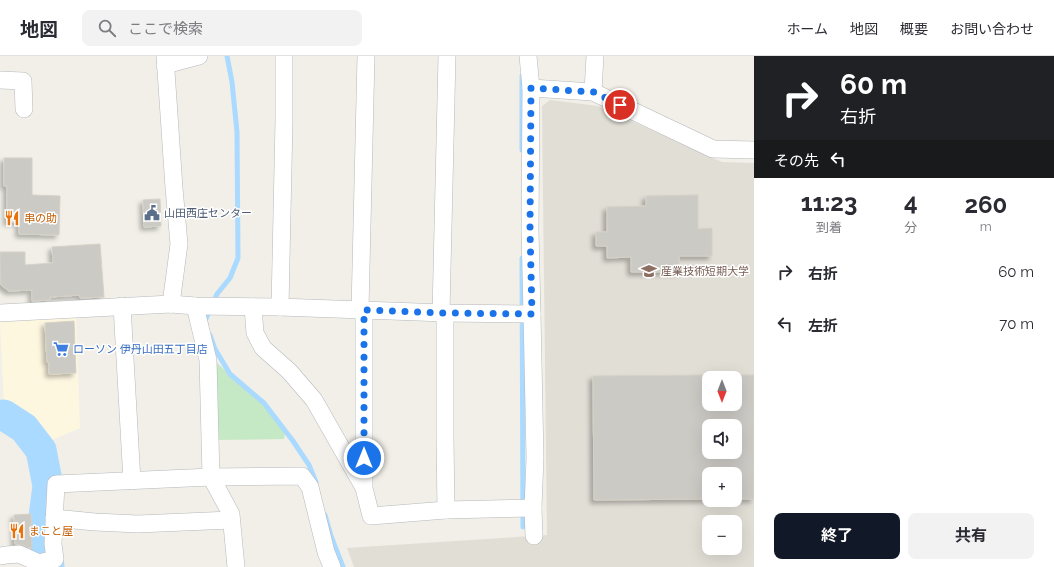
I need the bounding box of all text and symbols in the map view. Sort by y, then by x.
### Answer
search box [82,10,362,46]
icon: search [96,17,118,39]
text: 地図 [20,18,58,40]
text: ここで検索 [128,20,203,38]
text: ホーム [786,21,828,37]
text: 地図 [850,21,878,37]
text: 概要 [900,21,928,37]
text: お問い合わせ [950,21,1034,37]
text: 60 m [840,68,907,101]
icon: right [774,72,826,124]
pin [603,88,637,122]
icon: arrive [609,94,631,116]
text: 右折 [840,106,876,127]
icon: left [827,148,849,170]
text: その先 [774,152,819,170]
text: 11:23 [801,188,857,217]
text: 4 [904,188,918,217]
text: 260 [964,190,1007,219]
public building icon: 山田西庄センター [143,204,161,222]
place label: 山田西庄センター [164,207,252,220]
restaurant icon: 串の助 [3,209,21,227]
place label: 串の助 [24,212,57,225]
text: m [980,219,992,234]
text: 到着 [816,220,842,235]
text: 分 [904,220,917,235]
icon: right [774,261,796,283]
school or university icon: 産業技術短期大学 [640,262,658,280]
text: 60 m [998,263,1034,281]
place label: 産業技術短期大学 [661,265,749,278]
text: 右折 [808,265,838,283]
icon: left [774,313,796,335]
text: 70 m [999,315,1034,333]
text: 左折 [808,317,838,335]
supermarket icon: ローソン 伊丹山田五丁目店 [52,340,70,358]
place label: ローソン 伊丹山田五丁目店 [73,343,208,356]
north arrow [702,371,742,411]
map controls [702,371,742,555]
button: sound [702,419,742,459]
position arrow [343,437,385,479]
button: + [702,467,742,507]
button: 終了 [774,513,900,559]
button: 共有 [908,513,1034,559]
button: − [702,515,742,555]
restaurant icon: まこと屋 [8,522,26,540]
place label: まこと屋 [29,525,73,538]

